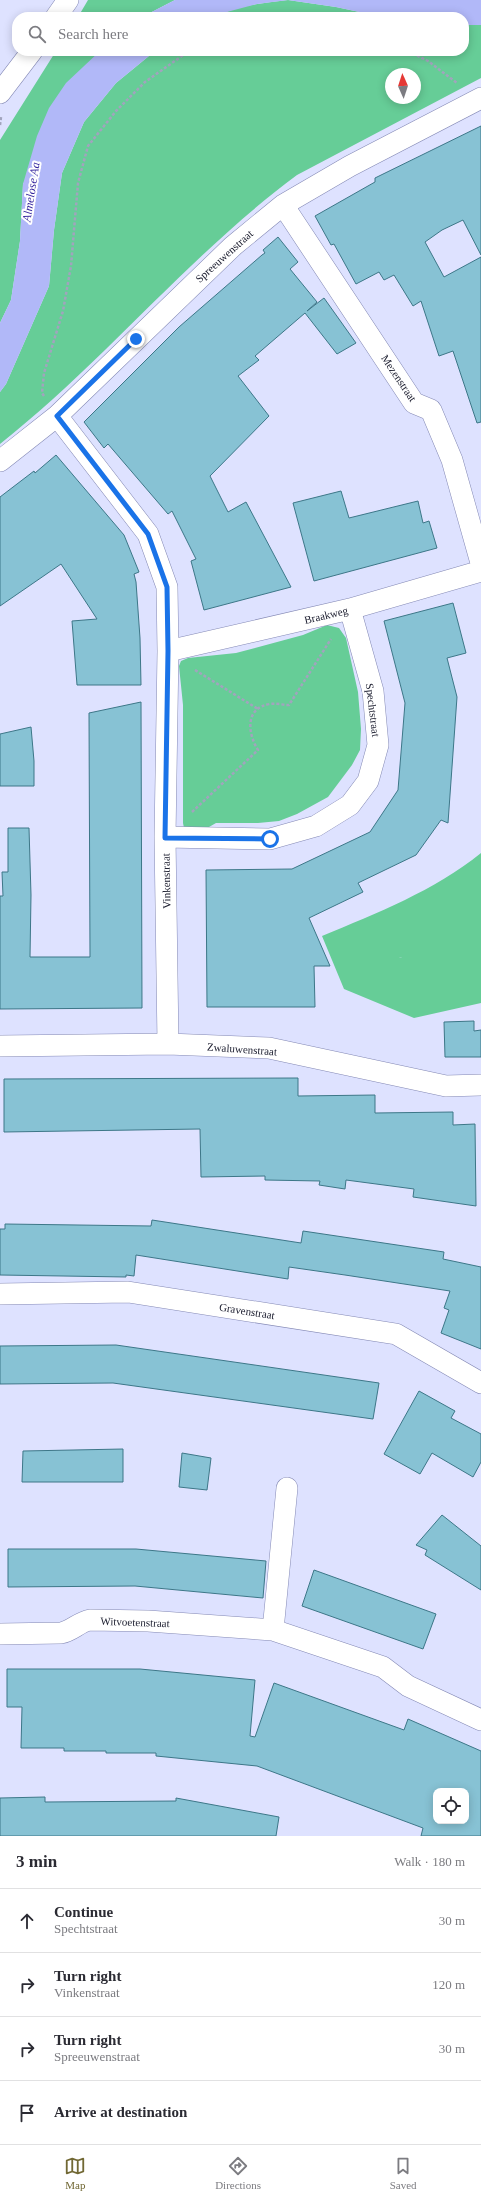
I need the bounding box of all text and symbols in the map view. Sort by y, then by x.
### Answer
search box [12,12,469,56]
icon: search [26,23,48,45]
text: Search here [58,26,128,42]
north arrow [385,68,421,104]
water label: Almelose Aa [19,161,43,224]
street label: Spreeuwenstraat [193,227,255,285]
route end [127,330,145,348]
street label: Mezenstraat [379,352,419,404]
street label: Braakweg [303,604,350,626]
street label: Spechtstraat [364,683,382,737]
route start [261,830,279,848]
street label: Vinkenstraat [160,853,172,909]
street label: Zwaluwenstraat [207,1041,277,1057]
street label: Gravenstraat [218,1301,276,1321]
street label: Witvoetenstraat [100,1615,170,1629]
map controls [433,1788,469,1824]
button: locate [433,1788,469,1824]
text: 3 min [16,1852,57,1871]
text: Walk · 180 m [394,1854,465,1869]
text: Continue [54,1904,113,1920]
icon: ahead [16,1910,38,1932]
text: 30 m [439,1913,465,1928]
text: Spechtstraat [54,1921,118,1936]
text: Turn right [54,1968,121,1984]
icon: right [16,1974,38,1996]
text: 120 m [432,1977,465,1992]
text: Vinkenstraat [54,1985,120,2000]
text: Turn right [54,2032,121,2048]
icon: right [16,2038,38,2060]
text: 30 m [439,2041,465,2056]
text: Spreeuwenstraat [54,2049,140,2064]
icon: arrive [16,2102,38,2124]
text: Arrive at destination [54,2104,187,2120]
tab: Map [64,2155,86,2191]
tab: Directions [215,2155,261,2191]
tab: Saved [390,2155,417,2191]

